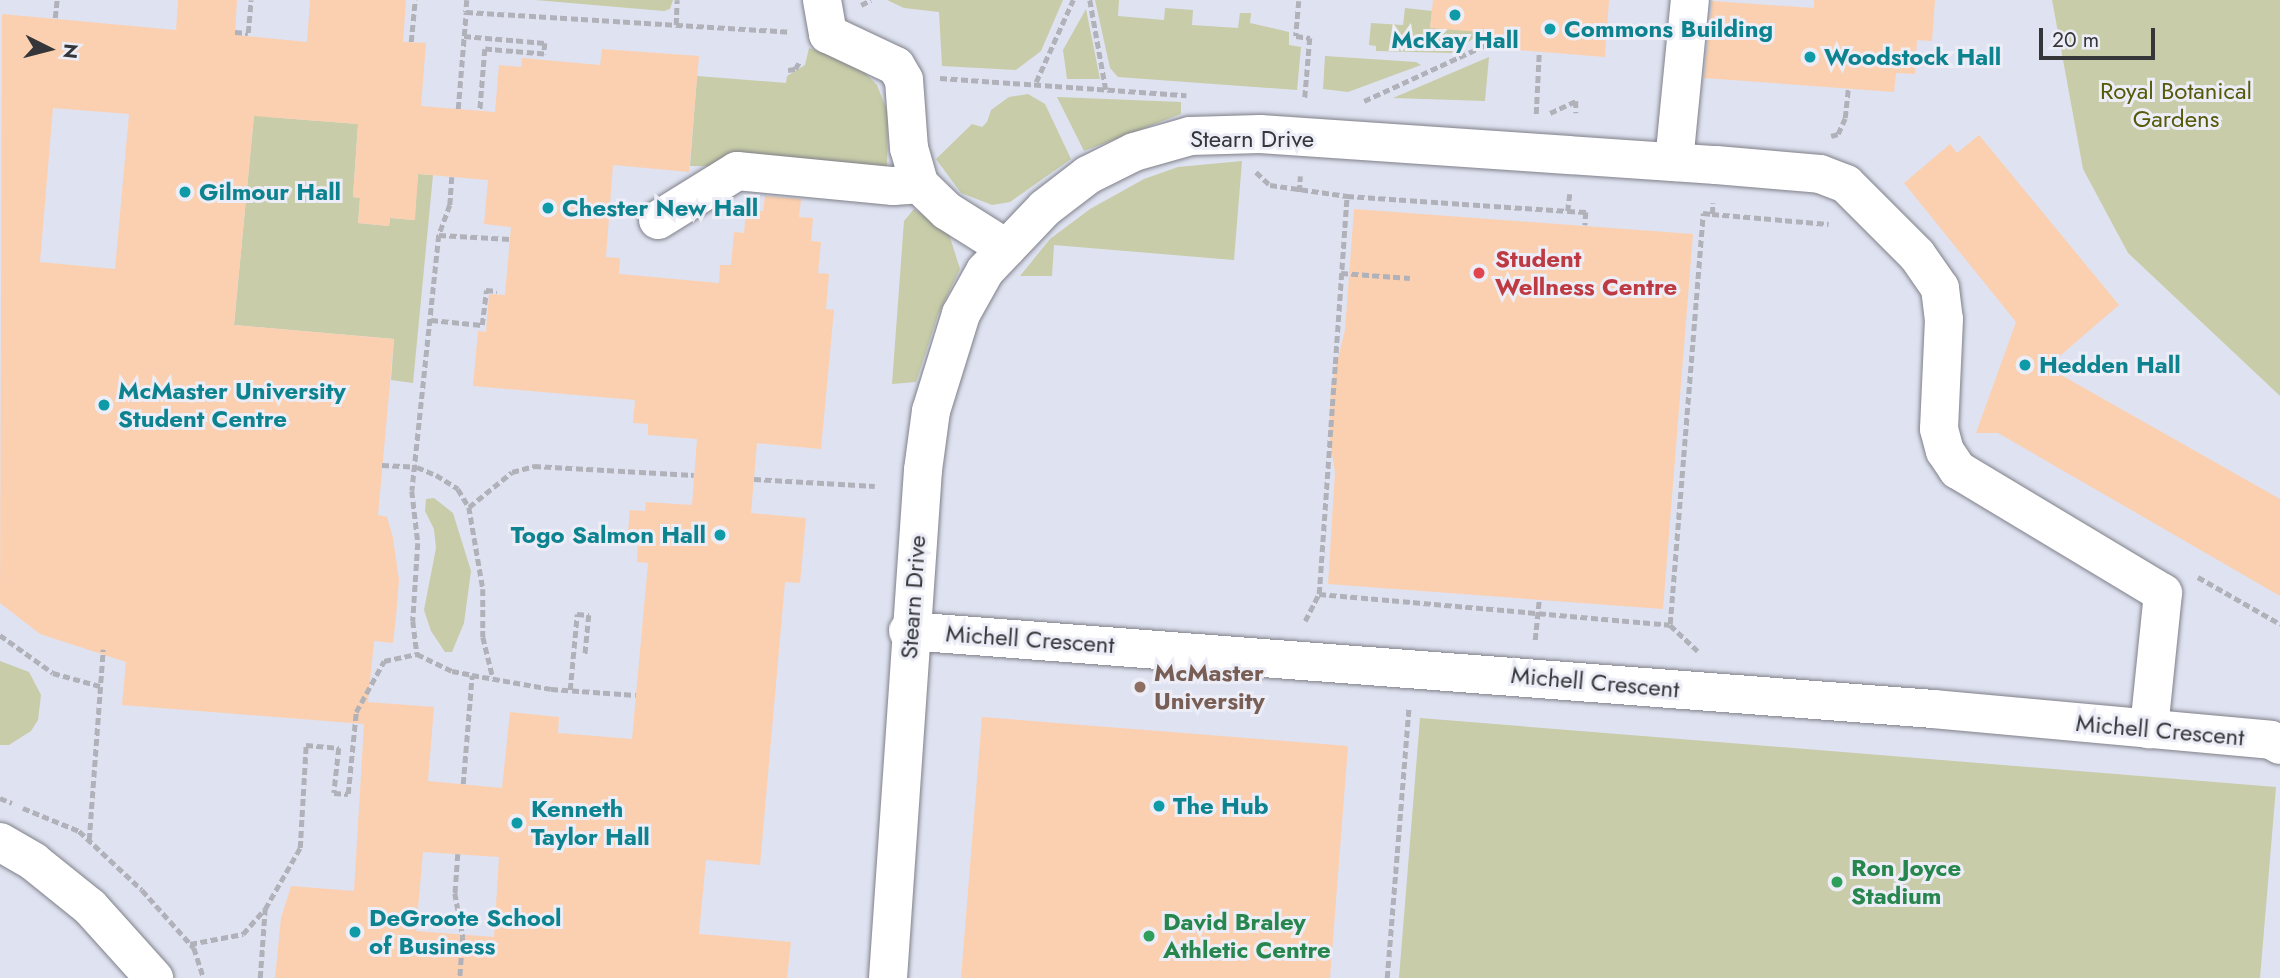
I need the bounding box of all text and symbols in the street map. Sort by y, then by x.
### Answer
marker: McKay Hall [1447,7,1463,23]
north arrow [14,14,84,84]
scale bar [2042,14,2158,58]
place label: Commons Building [1564,15,1773,43]
marker: Commons Building [1542,21,1558,37]
text: 20 m [2052,25,2099,55]
place label: McKay Hall [1391,26,1519,54]
text: N [56,42,85,60]
place label: Woodstock Hall [1824,43,2001,71]
marker: Woodstock Hall [1802,49,1818,65]
park label: Royal Botanical Gardens [2100,77,2252,133]
street label: Stearn Drive [1190,125,1314,153]
place label: Gilmour Hall [199,178,341,206]
marker: Gilmour Hall [177,184,193,200]
place label: Chester New Hall [562,194,758,222]
marker: Chester New Hall [540,200,556,216]
place label: Student Wellness Centre [1495,245,1677,301]
marker: Student Wellness Centre [1469,263,1489,283]
place label: Hedden Hall [2039,351,2181,379]
marker: Hedden Hall [2017,357,2033,373]
place label: McMaster University Student Centre [118,377,346,433]
marker: McMaster University Student Centre [96,397,112,413]
place label: Togo Salmon Hall [511,521,706,549]
marker: Togo Salmon Hall [712,527,728,543]
street label: Stearn Drive [894,534,932,660]
street label: Michell Crescent [945,619,1115,659]
place label: McMaster University [1154,659,1265,715]
street label: Michell Crescent [1510,660,1680,704]
marker: McMaster University [1132,679,1148,695]
street label: Michell Crescent [2075,708,2245,752]
place label: The Hub [1173,792,1269,820]
place label: Kenneth Taylor Hall [531,795,650,851]
marker: The Hub [1151,798,1167,814]
marker: Kenneth Taylor Hall [509,815,525,831]
place label: Ron Joyce Stadium [1851,854,1961,910]
marker: Ron Joyce Stadium [1829,874,1845,890]
place label: DeGroote School of Business [369,904,562,960]
place label: David Braley Athletic Centre [1163,908,1331,964]
marker: DeGroote School of Business [347,924,363,940]
marker: David Braley Athletic Centre [1141,928,1157,944]

